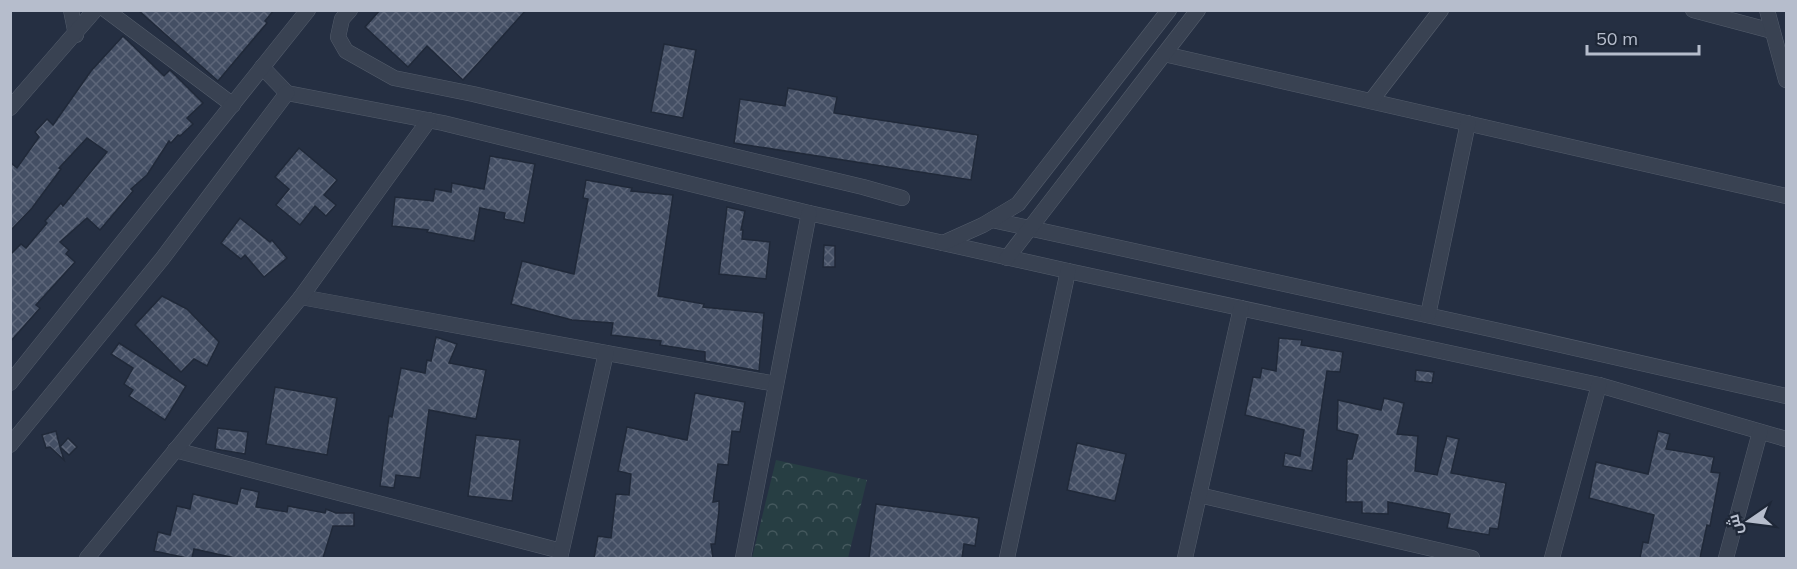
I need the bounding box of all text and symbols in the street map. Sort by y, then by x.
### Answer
scale bar [1587,18,1700,56]
text: 50 m [1596,27,1638,50]
north arrow [1719,491,1779,551]
text: ش [1722,512,1747,537]

